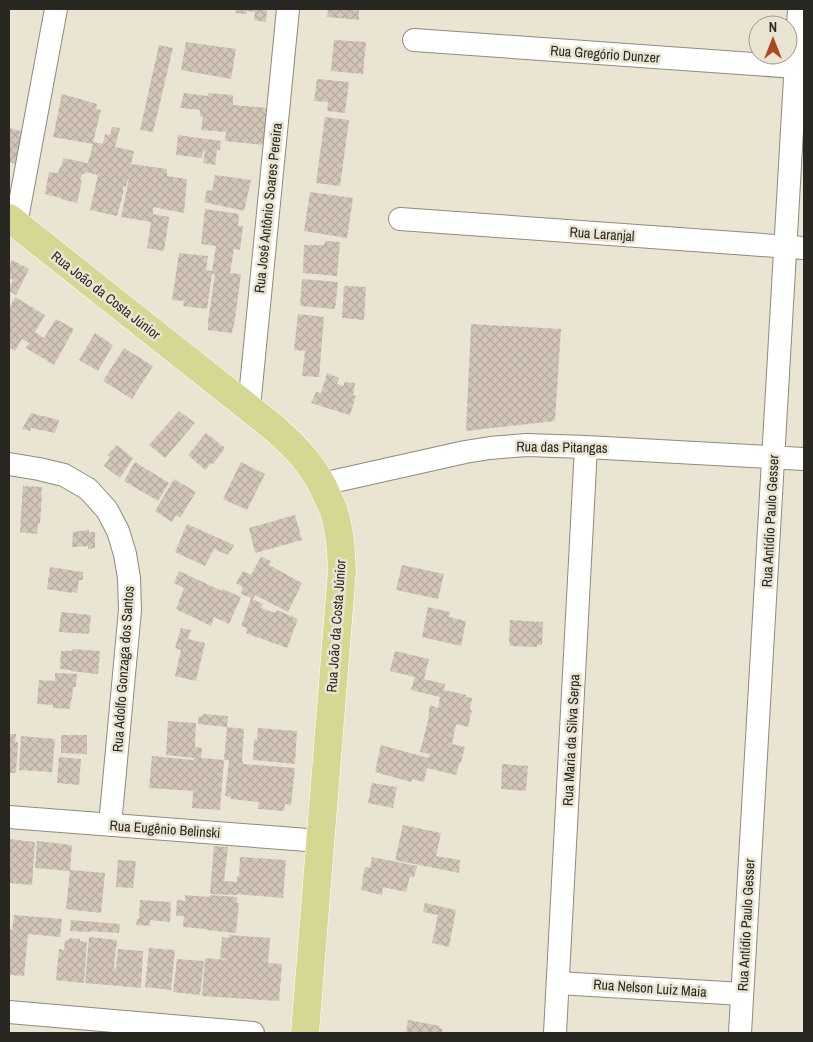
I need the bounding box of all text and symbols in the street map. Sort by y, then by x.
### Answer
north arrow [748,15,798,65]
text: N [769,18,777,36]
street label: Rua Gregório Dunzer [550,41,661,67]
street label: Rua José Antônio Soares Pereira [250,121,286,294]
street label: Rua Laranjal [569,223,635,245]
street label: Rua João da Costa Júnior [48,247,164,343]
street label: Rua das Pitangas [516,437,608,457]
street label: Rua Antídio Paulo Gesser [758,454,782,588]
street label: Rua João da Costa Júnior [322,559,350,693]
street label: Rua Adolfo Gonzaga dos Santos [108,585,138,753]
street label: Rua Maria da Silva Serpa [559,673,583,806]
street label: Rua Eugênio Belinski [109,816,221,842]
street label: Rua Antídio Paulo Gesser [734,858,758,992]
street label: Rua Nelson Luiz Maia [593,975,708,1001]

